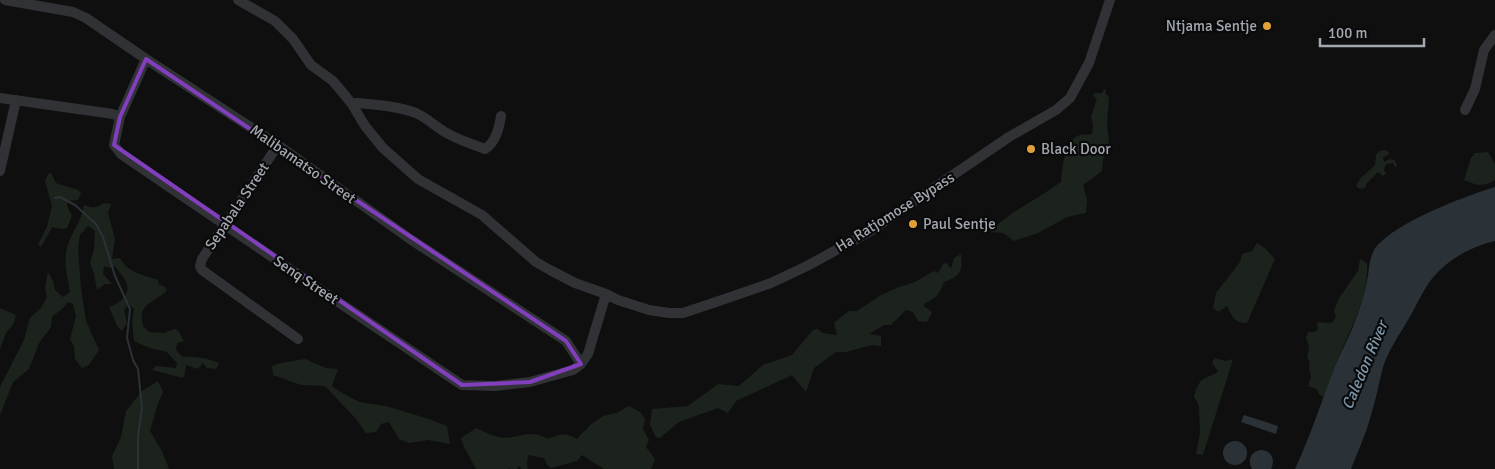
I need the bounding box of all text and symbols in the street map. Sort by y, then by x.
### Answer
scale bar [1320,15,1424,47]
place label: Ntjama Sentje [1166,17,1257,35]
marker: Ntjama Sentje [1261,20,1273,32]
text: 100 m [1328,24,1368,42]
street label: Malibamatso Street [247,121,359,207]
place label: Black Door [1041,140,1111,158]
marker: Black Door [1025,143,1037,155]
street label: Sepabala Street [201,159,273,253]
street label: Ha Ratjomose Bypass [832,168,958,256]
place label: Paul Sentje [923,215,996,233]
marker: Paul Sentje [907,218,919,230]
street label: Senq Street [270,252,342,308]
water label: Caledon River [1337,316,1393,413]

